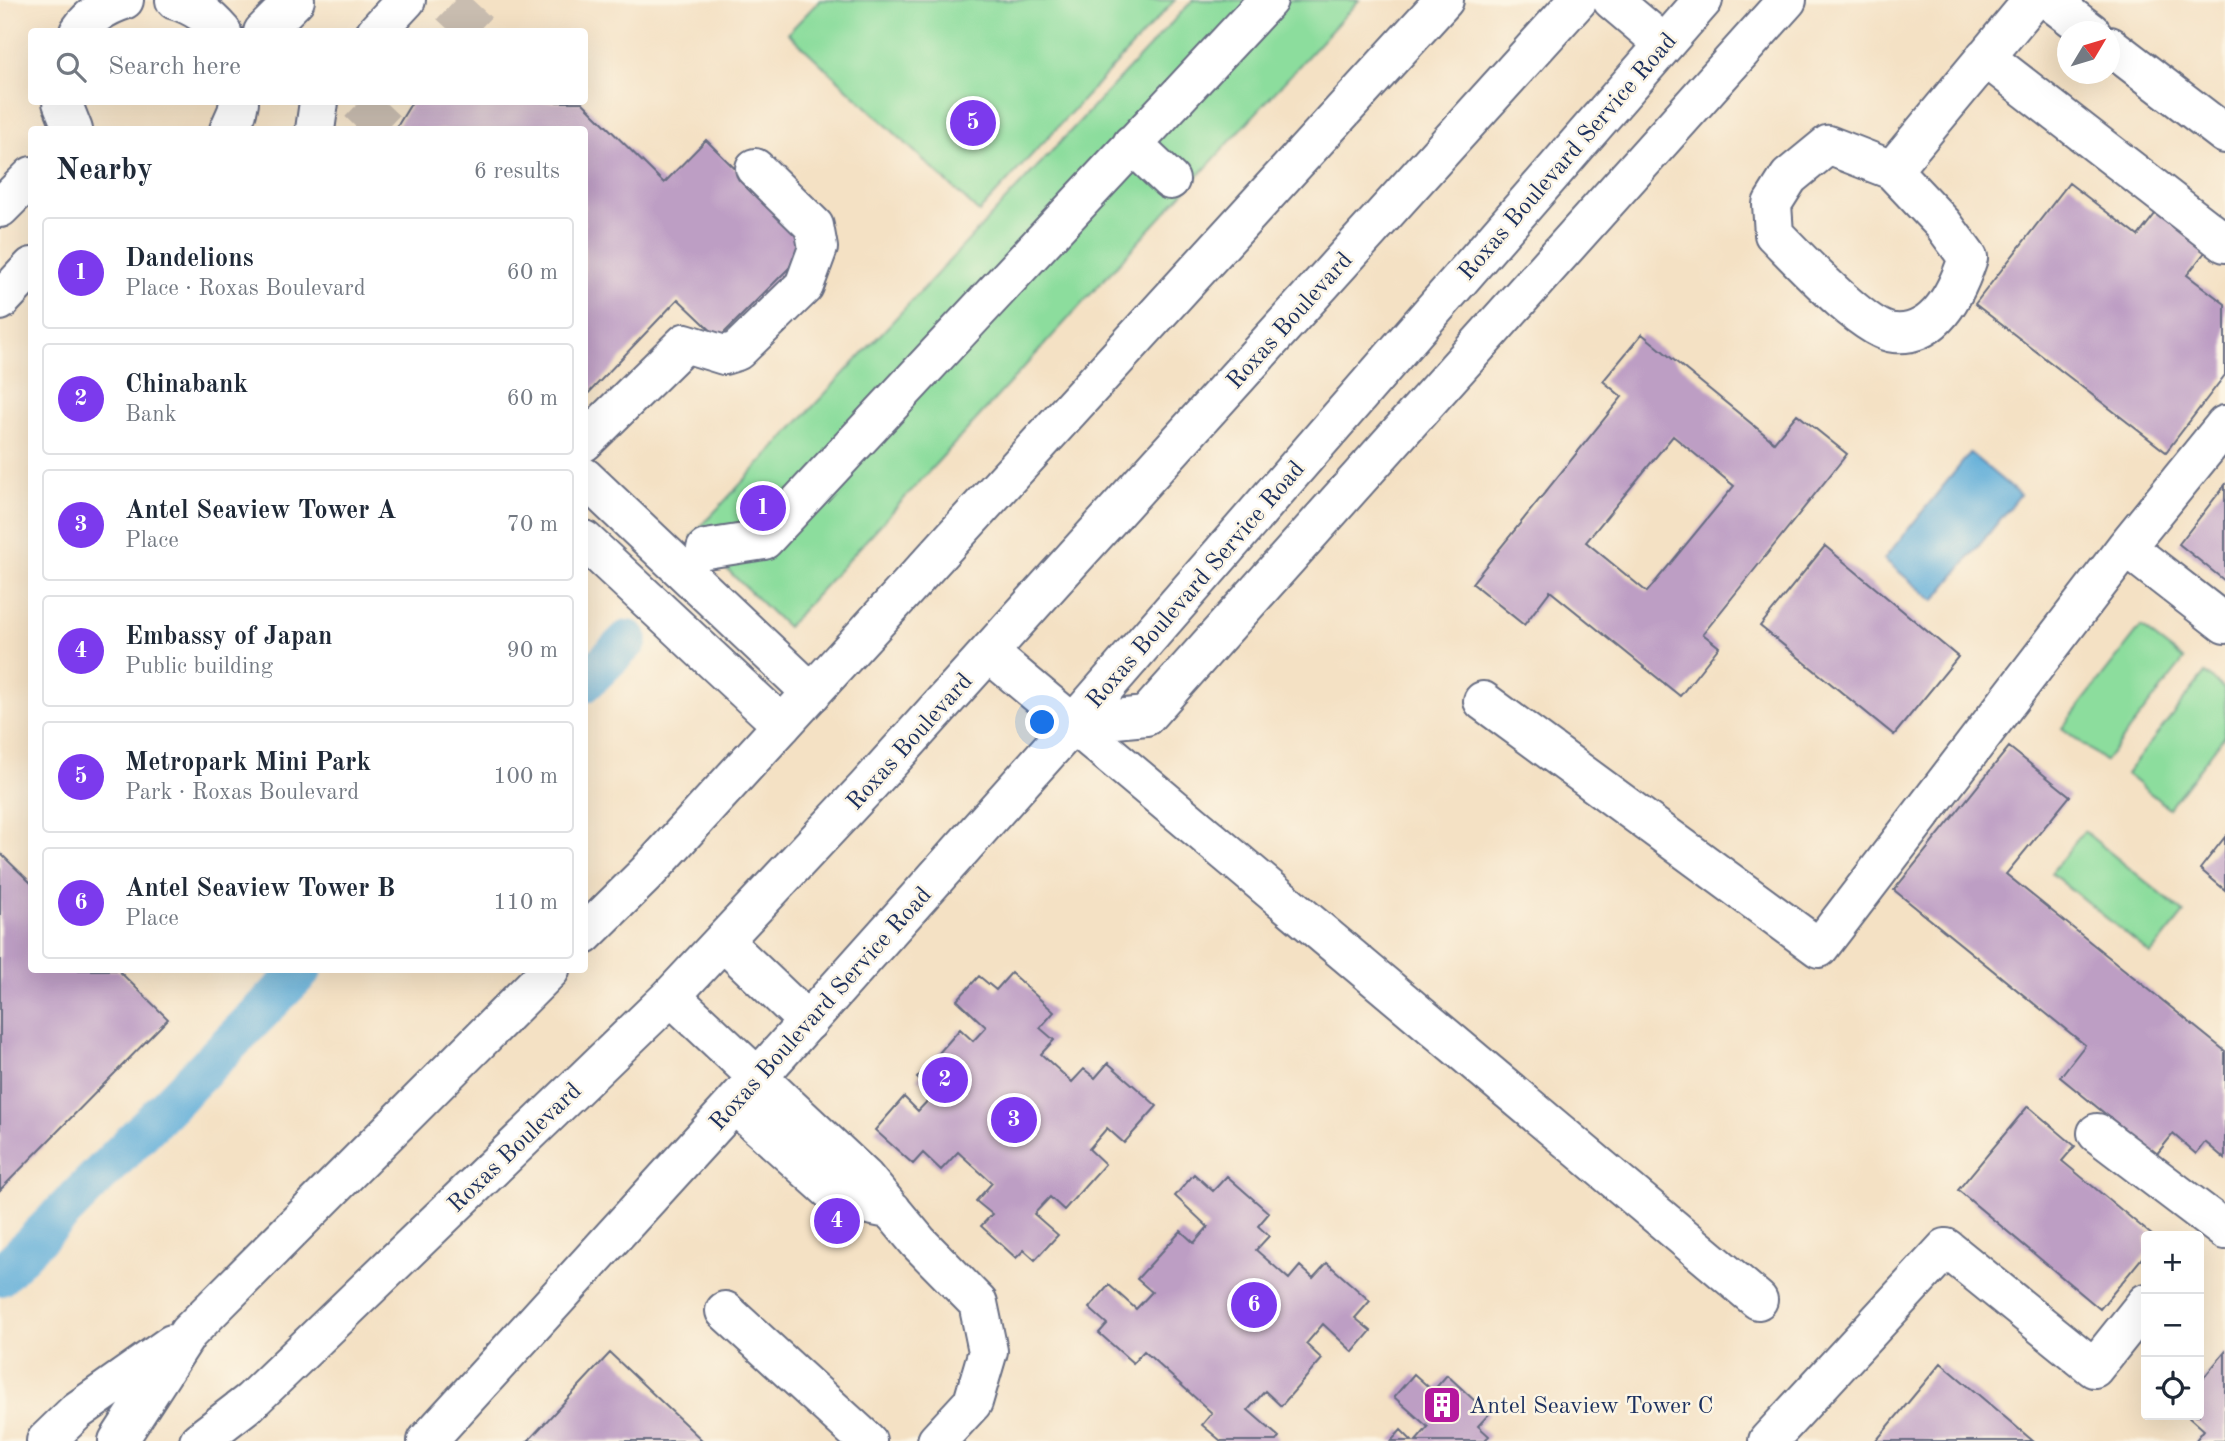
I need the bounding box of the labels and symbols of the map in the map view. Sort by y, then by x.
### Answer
north arrow [2057,21,2120,84]
street label: Roxas Boulevard Service Road [1455,29,1682,285]
pin: 5 [950,97,996,149]
street label: Roxas Boulevard [1223,248,1358,394]
street label: Roxas Boulevard Service Road [1083,457,1310,713]
pin: 1 [740,482,786,534]
street label: Roxas Boulevard [843,669,978,815]
your location [1025,705,1059,739]
street label: Roxas Boulevard Service Road [706,883,937,1136]
pin: 2 [922,1054,968,1106]
street label: Roxas Boulevard [444,1079,587,1218]
pin: 3 [991,1094,1037,1146]
pin: 4 [814,1195,860,1247]
pin: 6 [1231,1279,1277,1331]
building icon: Antel Seaview Tower C [1421,1384,1463,1426]
place label: Antel Seaview Tower C [1469,1395,1714,1419]

